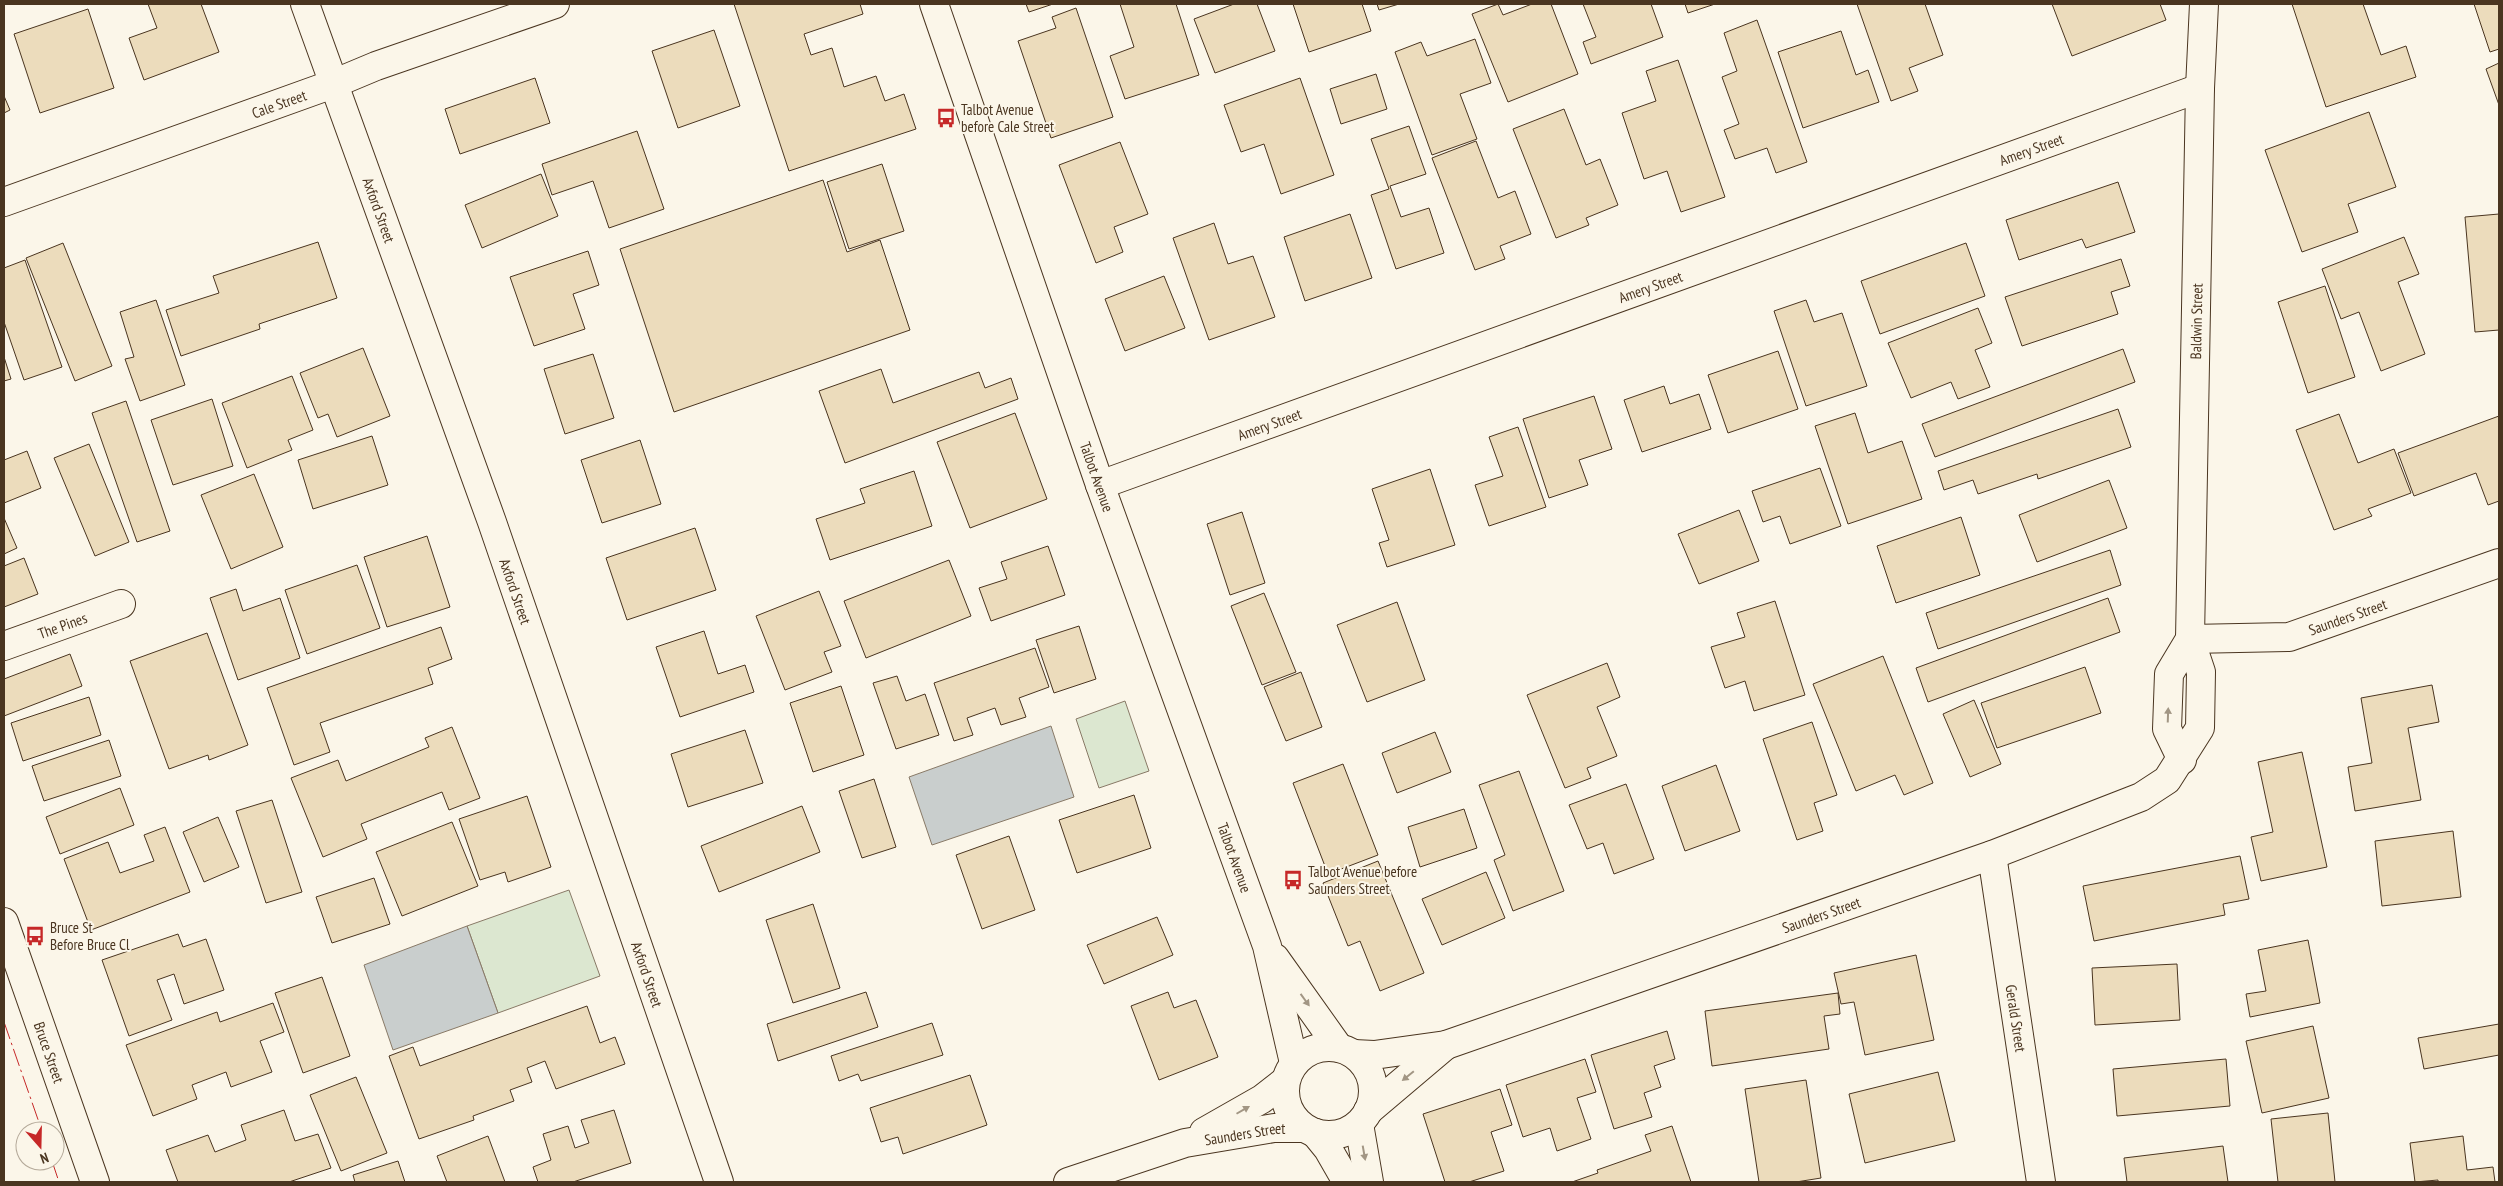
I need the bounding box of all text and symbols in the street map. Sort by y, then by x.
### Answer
street label: Cale Street [249,85,309,122]
place label: Talbot Avenue before Cale Street [961,100,1054,136]
bus stop icon: Talbot Avenue before Cale Street [935,107,957,129]
street label: Amery Street [1997,129,2066,169]
street label: Axford Street [359,175,400,245]
street label: Amery Street [1616,266,1685,307]
street label: Baldwin Street [2186,283,2206,359]
street label: Amery Street [1235,404,1304,444]
street label: Talbot Avenue [1076,439,1118,514]
street label: Axford Street [496,556,536,627]
street label: Saunders Street [2306,594,2389,639]
street label: The Pines [35,608,89,643]
one-way arrow [2164,706,2172,722]
street label: Talbot Avenue [1214,820,1256,895]
place label: Talbot Avenue before Saunders Street [1308,862,1417,898]
bus stop icon: Talbot Avenue before Saunders Street [1282,869,1304,891]
street label: Saunders Street [1779,892,1863,937]
place label: Bruce St Before Bruce Cl [50,918,130,954]
bus stop icon: Bruce St Before Bruce Cl [24,925,46,947]
street label: Axford Street [628,939,668,1010]
street label: Gerald Street [2002,983,2031,1053]
one-way arrow [1300,993,1310,1007]
street label: Bruce Street [30,1019,69,1085]
one-way arrow [1402,1071,1415,1082]
one-way arrow [1236,1105,1250,1114]
street label: Saunders Street [1203,1118,1285,1149]
north arrow [15,1121,65,1171]
one-way arrow [1360,1145,1368,1161]
text: N [38,1148,51,1168]

